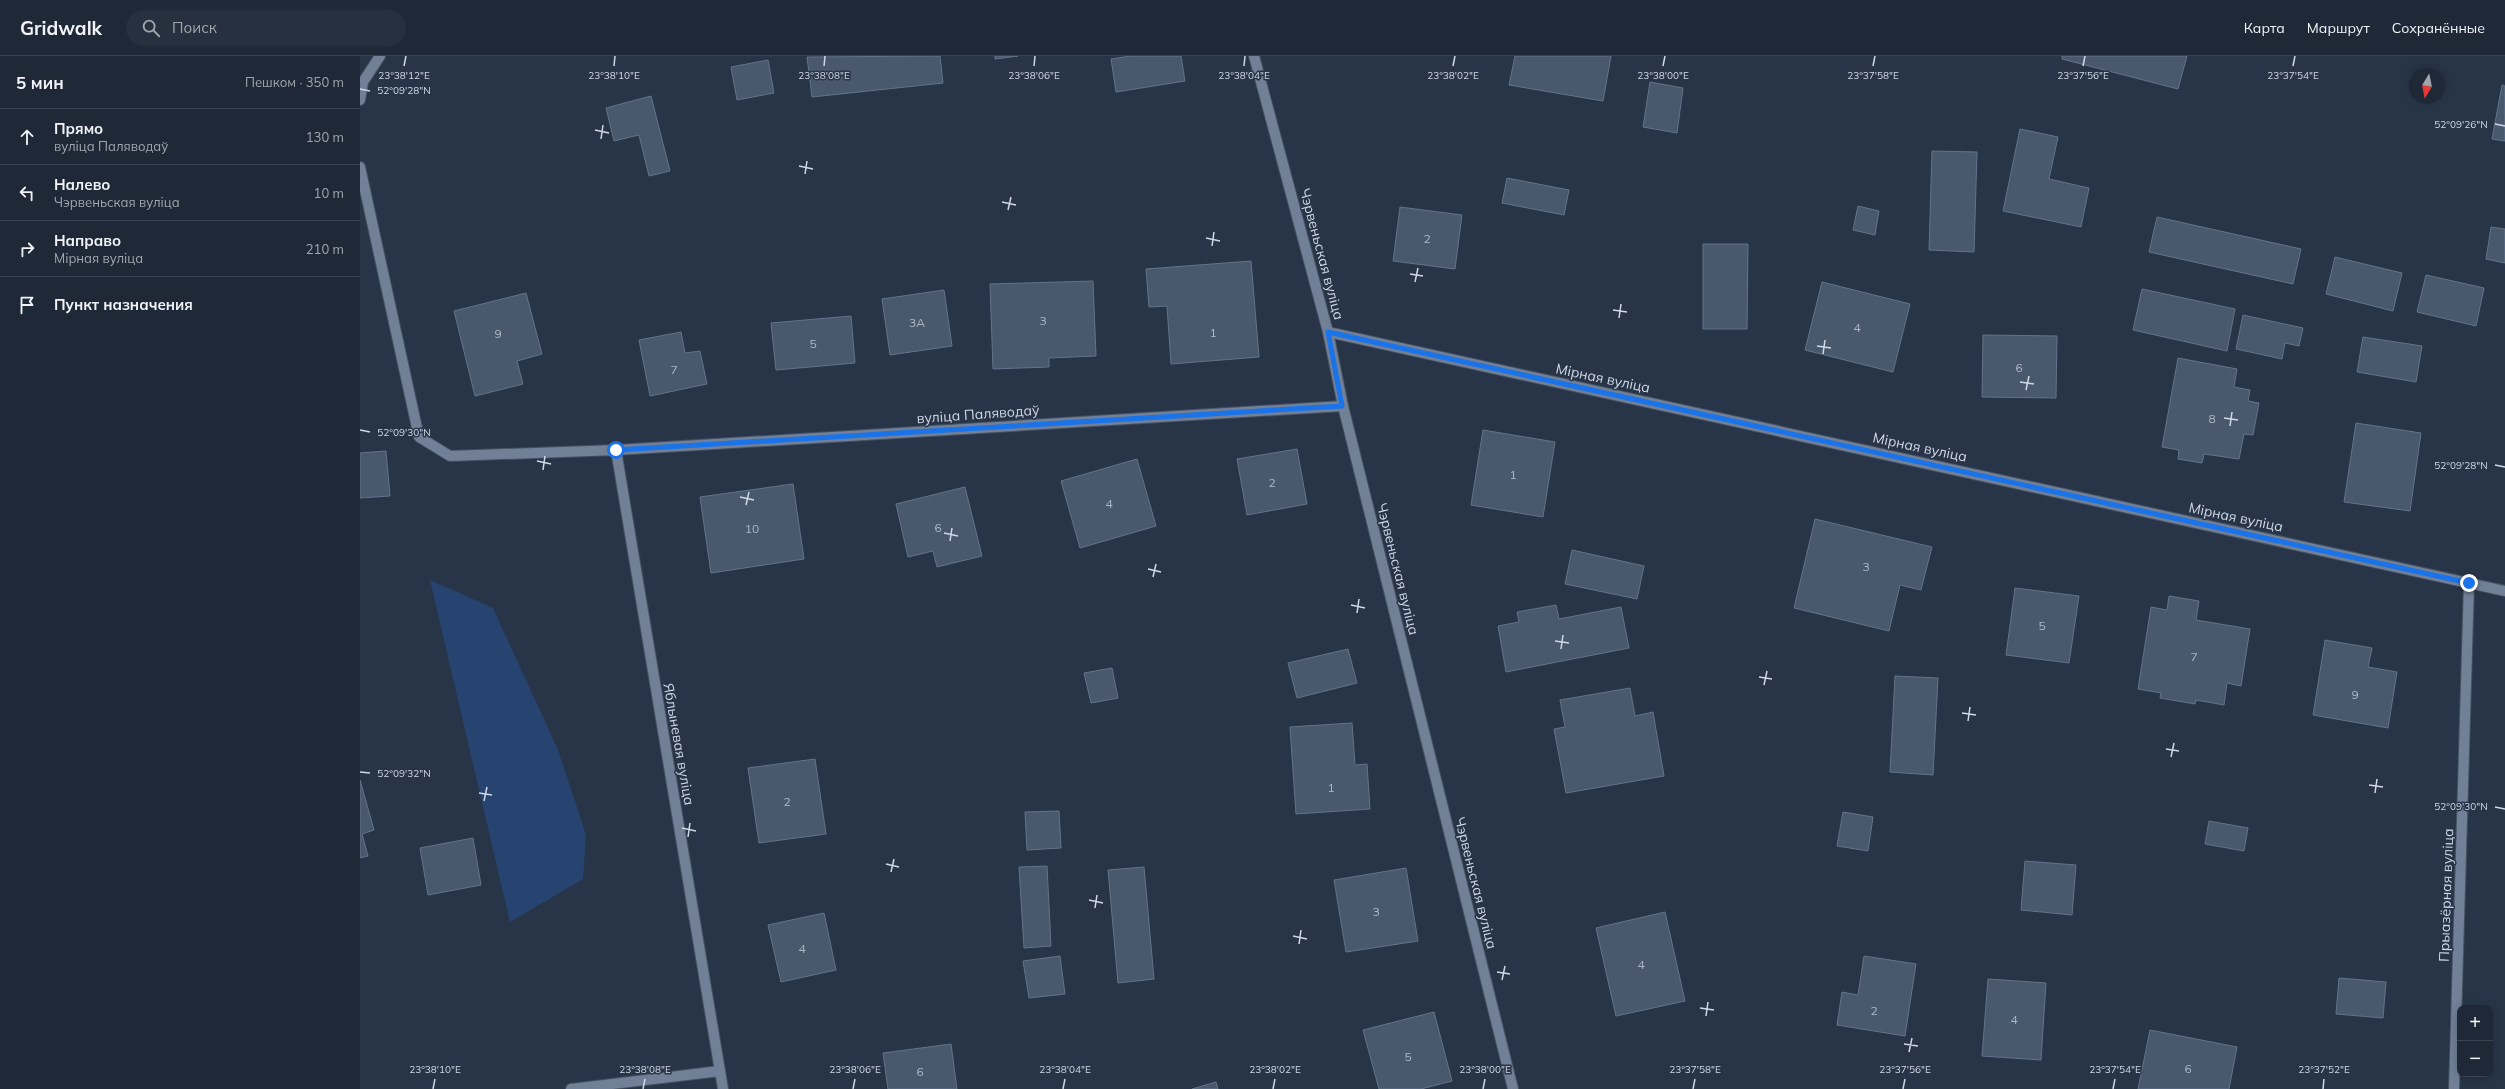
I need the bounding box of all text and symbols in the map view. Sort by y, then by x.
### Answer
search box [126,10,406,46]
text: Gridwalk [20,16,102,40]
icon: search [140,17,162,39]
text: Поиск [172,18,217,37]
text: Карта [2244,19,2285,37]
text: Маршрут [2307,19,2370,37]
text: Сохранённые [2392,19,2485,37]
north arrow [2409,68,2445,104]
text: 23°38'12"E [378,69,430,82]
text: 23°38'10"E [588,69,640,82]
text: 23°38'08"E [798,69,850,82]
text: 23°38'06"E [1008,69,1060,82]
text: 23°38'04"E [1218,69,1270,82]
text: 23°38'02"E [1427,69,1479,82]
text: 23°38'00"E [1637,69,1689,82]
text: 23°37'58"E [1847,69,1899,82]
text: 23°37'56"E [2057,69,2109,82]
text: 23°37'54"E [2267,69,2319,82]
text: 5 мин [16,72,64,93]
text: Пешком · 350 m [245,74,344,90]
text: 52°09'28"N [377,84,431,97]
text: 52°09'26"N [2434,118,2488,131]
text: Прямо [54,119,103,138]
icon: ahead [16,126,38,148]
text: 130 m [306,129,344,145]
text: вуліца Паляводаў [54,138,168,154]
text: Налево [54,175,110,194]
icon: left [16,182,38,204]
text: 10 m [314,185,344,201]
street label: Чэрвеньская вуліца [1296,186,1348,322]
text: Чэрвеньская вуліца [54,194,180,210]
text: Направо [54,231,121,250]
house number: 2 [1423,231,1431,246]
icon: right [16,238,38,260]
text: 210 m [306,241,344,257]
text: Мірная вуліца [54,250,143,266]
icon: arrive [16,294,38,316]
text: Пункт назначения [54,295,193,314]
house number: 3 [1039,313,1047,328]
house number: 3А [909,315,925,330]
house number: 4 [1853,320,1861,335]
house number: 1 [1209,325,1217,340]
house number: 9 [494,326,502,341]
house number: 5 [809,336,817,351]
street label: Мірная вуліца [1554,359,1652,397]
house number: 6 [2015,360,2023,375]
house number: 7 [670,362,678,377]
street label: вуліца Паляводаў [916,401,1040,427]
house number: 8 [2208,411,2216,426]
text: 52°09'30"N [377,426,431,439]
street label: Мірная вуліца [1871,428,1969,466]
route start [607,441,625,459]
text: 52°09'28"N [2434,459,2488,472]
house number: 1 [1509,467,1517,482]
house number: 2 [1268,475,1276,490]
house number: 4 [1105,496,1113,511]
street label: Мірная вуліца [2187,498,2285,536]
street label: Чэрвеньская вуліца [1373,501,1423,637]
house number: 6 [934,520,942,535]
house number: 10 [745,521,759,536]
house number: 3 [1862,559,1870,574]
route end [2460,574,2478,592]
house number: 5 [2038,618,2046,633]
house number: 7 [2190,649,2198,664]
street label: Яблыневая вуліца [659,681,699,807]
house number: 9 [2351,687,2359,702]
text: 52°09'32"N [377,767,431,780]
house number: 1 [1327,780,1335,795]
house number: 2 [783,794,791,809]
text: 52°09'30"N [2434,800,2488,813]
street label: Чэрвеньская вуліца [1451,815,1501,951]
street label: Прыазёрная вуліца [2435,828,2457,962]
house number: 3 [1372,904,1380,919]
house number: 4 [798,941,806,956]
house number: 4 [1637,957,1645,972]
house number: 2 [1870,1003,1878,1018]
map controls [2457,1005,2493,1077]
button: + [2457,1005,2493,1041]
house number: 4 [2010,1012,2018,1027]
button: − [2457,1041,2493,1077]
house number: 5 [1404,1049,1412,1064]
house number: 6 [2184,1061,2192,1076]
text: 23°38'10"E [409,1063,461,1076]
text: 23°38'08"E [619,1063,671,1076]
text: 23°38'06"E [829,1063,881,1076]
text: 23°38'04"E [1039,1063,1091,1076]
text: 23°38'02"E [1249,1063,1301,1076]
text: 23°38'00"E [1459,1063,1511,1076]
text: 23°37'58"E [1669,1063,1721,1076]
text: 23°37'56"E [1879,1063,1931,1076]
text: 23°37'54"E [2089,1063,2141,1076]
text: 23°37'52"E [2298,1063,2350,1076]
house number: 6 [916,1064,924,1079]

